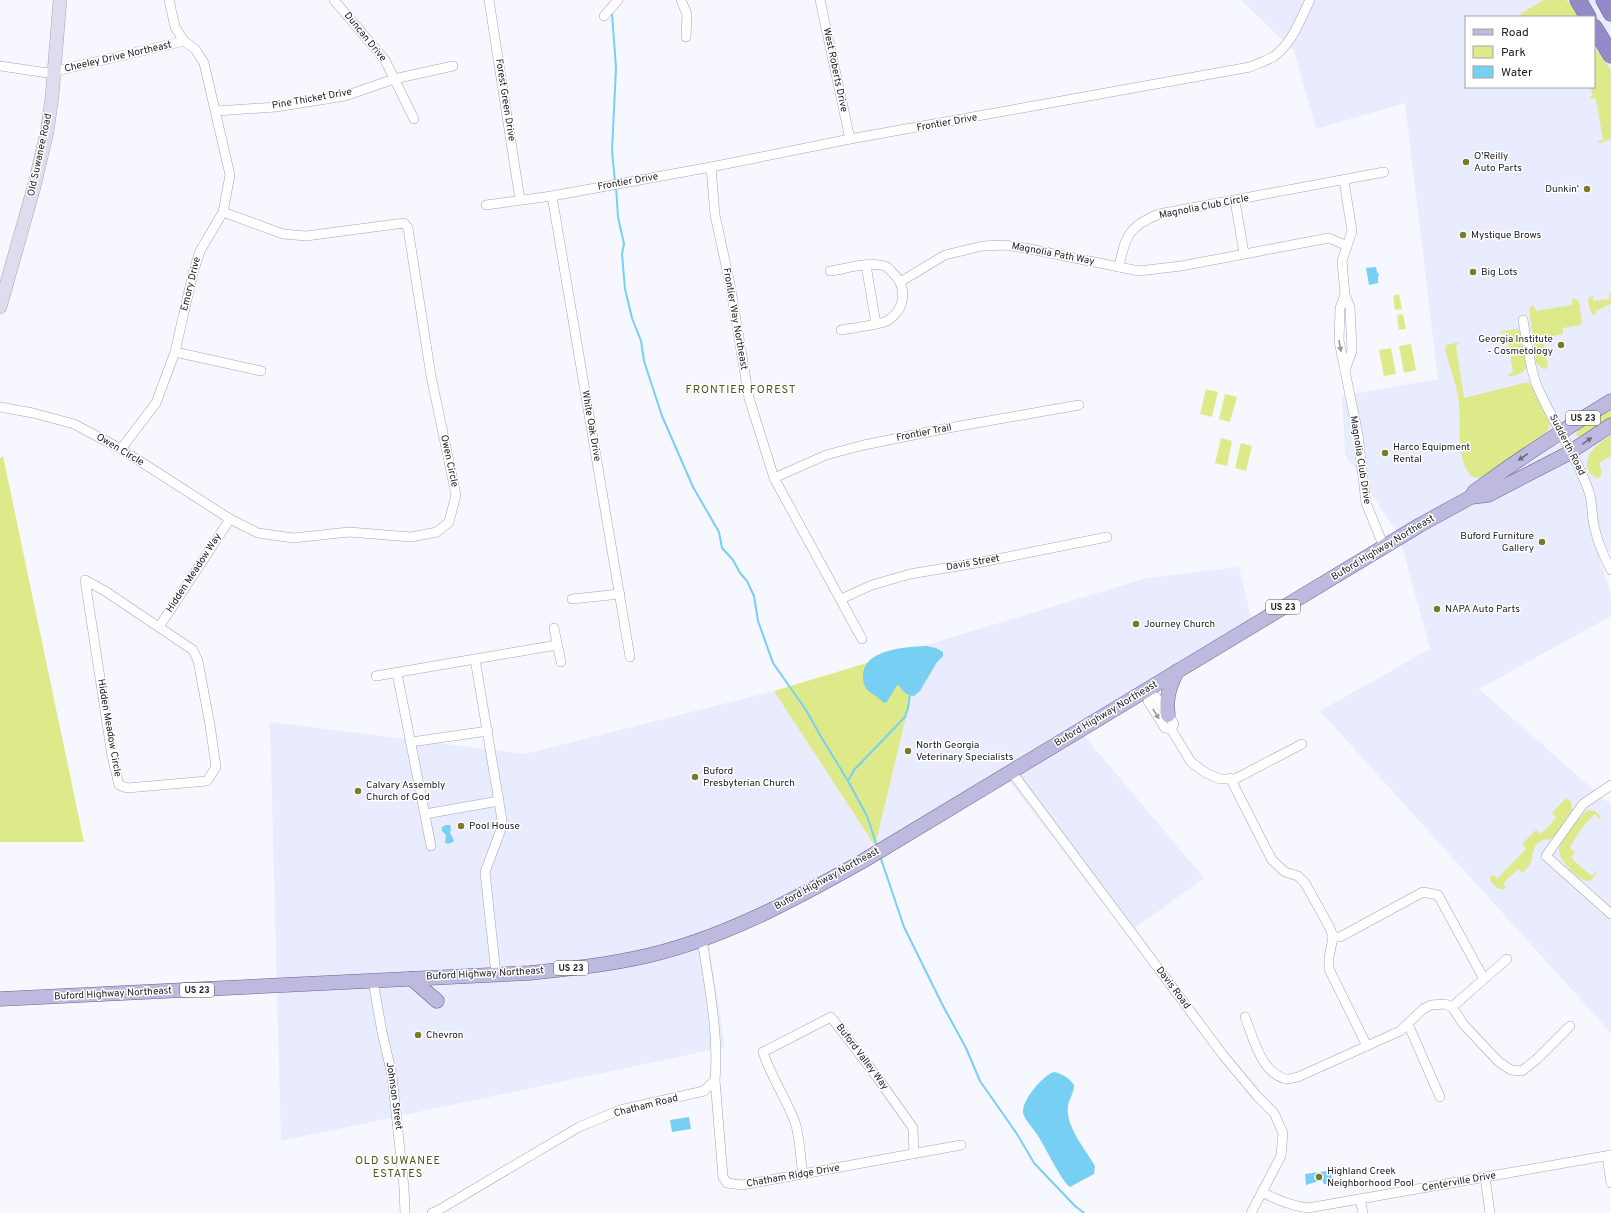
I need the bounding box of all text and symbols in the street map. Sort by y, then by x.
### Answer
street label: Duncan Drive [341,9,389,65]
legend [1465,16,1595,88]
text: Road [1501,25,1529,41]
street label: West Roberts Drive [820,27,850,113]
street label: Cheeley Drive Northeast [63,38,173,76]
text: Park [1501,45,1526,61]
street label: Forest Green Drive [492,58,518,142]
text: Water [1501,65,1533,81]
street label: Pine Thicket Drive [271,86,353,112]
street label: Frontier Drive [916,111,978,135]
street label: Old Suwanee Road [25,112,55,198]
place label: O'Reilly Auto Parts [1474,150,1522,175]
marker: O'Reilly Auto Parts [1461,157,1471,167]
street label: Frontier Drive [597,170,659,194]
place label: Dunkin' [1545,183,1579,196]
marker: Dunkin' [1582,184,1592,194]
street label: Magnolia Club Circle [1158,192,1250,222]
place label: Mystique Brows [1471,229,1542,242]
marker: Mystique Brows [1458,230,1468,240]
street label: Magnolia Path Way [1010,240,1096,268]
street label: Emory Drive [178,256,204,312]
place label: Big Lots [1481,266,1518,279]
street label: Frontier Way Northeast [720,267,750,371]
marker: Big Lots [1468,267,1478,277]
place label: Georgia Institute - Cosmetology [1478,333,1553,358]
one-way arrow [1337,340,1343,352]
marker: Georgia Institute - Cosmetology [1556,340,1566,350]
district label: FRONTIER FOREST [686,383,796,397]
street label: White Oak Drive [578,390,604,462]
road number: US 23 [1566,411,1600,425]
street label: Sudderth Road [1546,412,1588,478]
street label: Magnolia Club Drive [1347,415,1373,505]
street label: Frontier Trail [895,421,953,445]
street label: Owen Circle [94,431,146,469]
street label: Owen Circle [437,434,461,488]
one-way arrow [1582,437,1592,445]
place label: Harco Equipment Rental [1393,441,1470,466]
marker: Harco Equipment Rental [1380,448,1390,458]
one-way arrow [1518,453,1529,461]
street label: Buford Highway Northeast [1329,512,1437,584]
place label: Buford Furniture Gallery [1460,530,1534,555]
street label: Hidden Meadow Way [163,531,225,615]
marker: Buford Furniture Gallery [1537,537,1547,547]
street label: Davis Street [945,552,1001,574]
road number: US 23 [1266,600,1300,614]
place label: NAPA Auto Parts [1445,603,1520,616]
marker: NAPA Auto Parts [1432,604,1442,614]
place label: Journey Church [1144,618,1215,631]
marker: Journey Church [1131,619,1141,629]
street label: Hidden Meadow Circle [94,678,124,778]
street label: Buford Highway Northeast [1052,678,1160,750]
one-way arrow [1152,709,1160,720]
place label: North Georgia Veterinary Specialists [916,739,1014,764]
marker: North Georgia Veterinary Specialists [903,746,913,756]
place label: Buford Presbyterian Church [703,765,795,790]
marker: Buford Presbyterian Church [690,772,700,782]
place label: Calvary Assembly Church of God [366,779,445,804]
marker: Calvary Assembly Church of God [353,786,363,796]
place label: Pool House [469,820,520,833]
marker: Pool House [456,821,466,831]
street label: Buford Highway Northeast [772,845,882,913]
road number: US 23 [554,961,588,975]
street label: Buford Highway Northeast [426,964,544,984]
street label: Davis Road [1153,964,1193,1012]
road number: US 23 [180,983,214,997]
street label: Buford Highway Northeast [54,984,172,1004]
street label: Buford Valley Way [833,1021,891,1093]
place label: Chevron [426,1029,463,1042]
marker: Chevron [413,1030,423,1040]
street label: Johnson Street [383,1061,405,1131]
street label: Chatham Road [612,1092,680,1120]
district label: OLD SUWANEE ESTATES [355,1154,441,1181]
street label: Chatham Ridge Drive [745,1161,841,1191]
place label: Highland Creek Neighborhood Pool [1327,1165,1414,1190]
street label: Centerville Drive [1421,1169,1497,1195]
marker: Highland Creek Neighborhood Pool [1314,1172,1324,1182]

